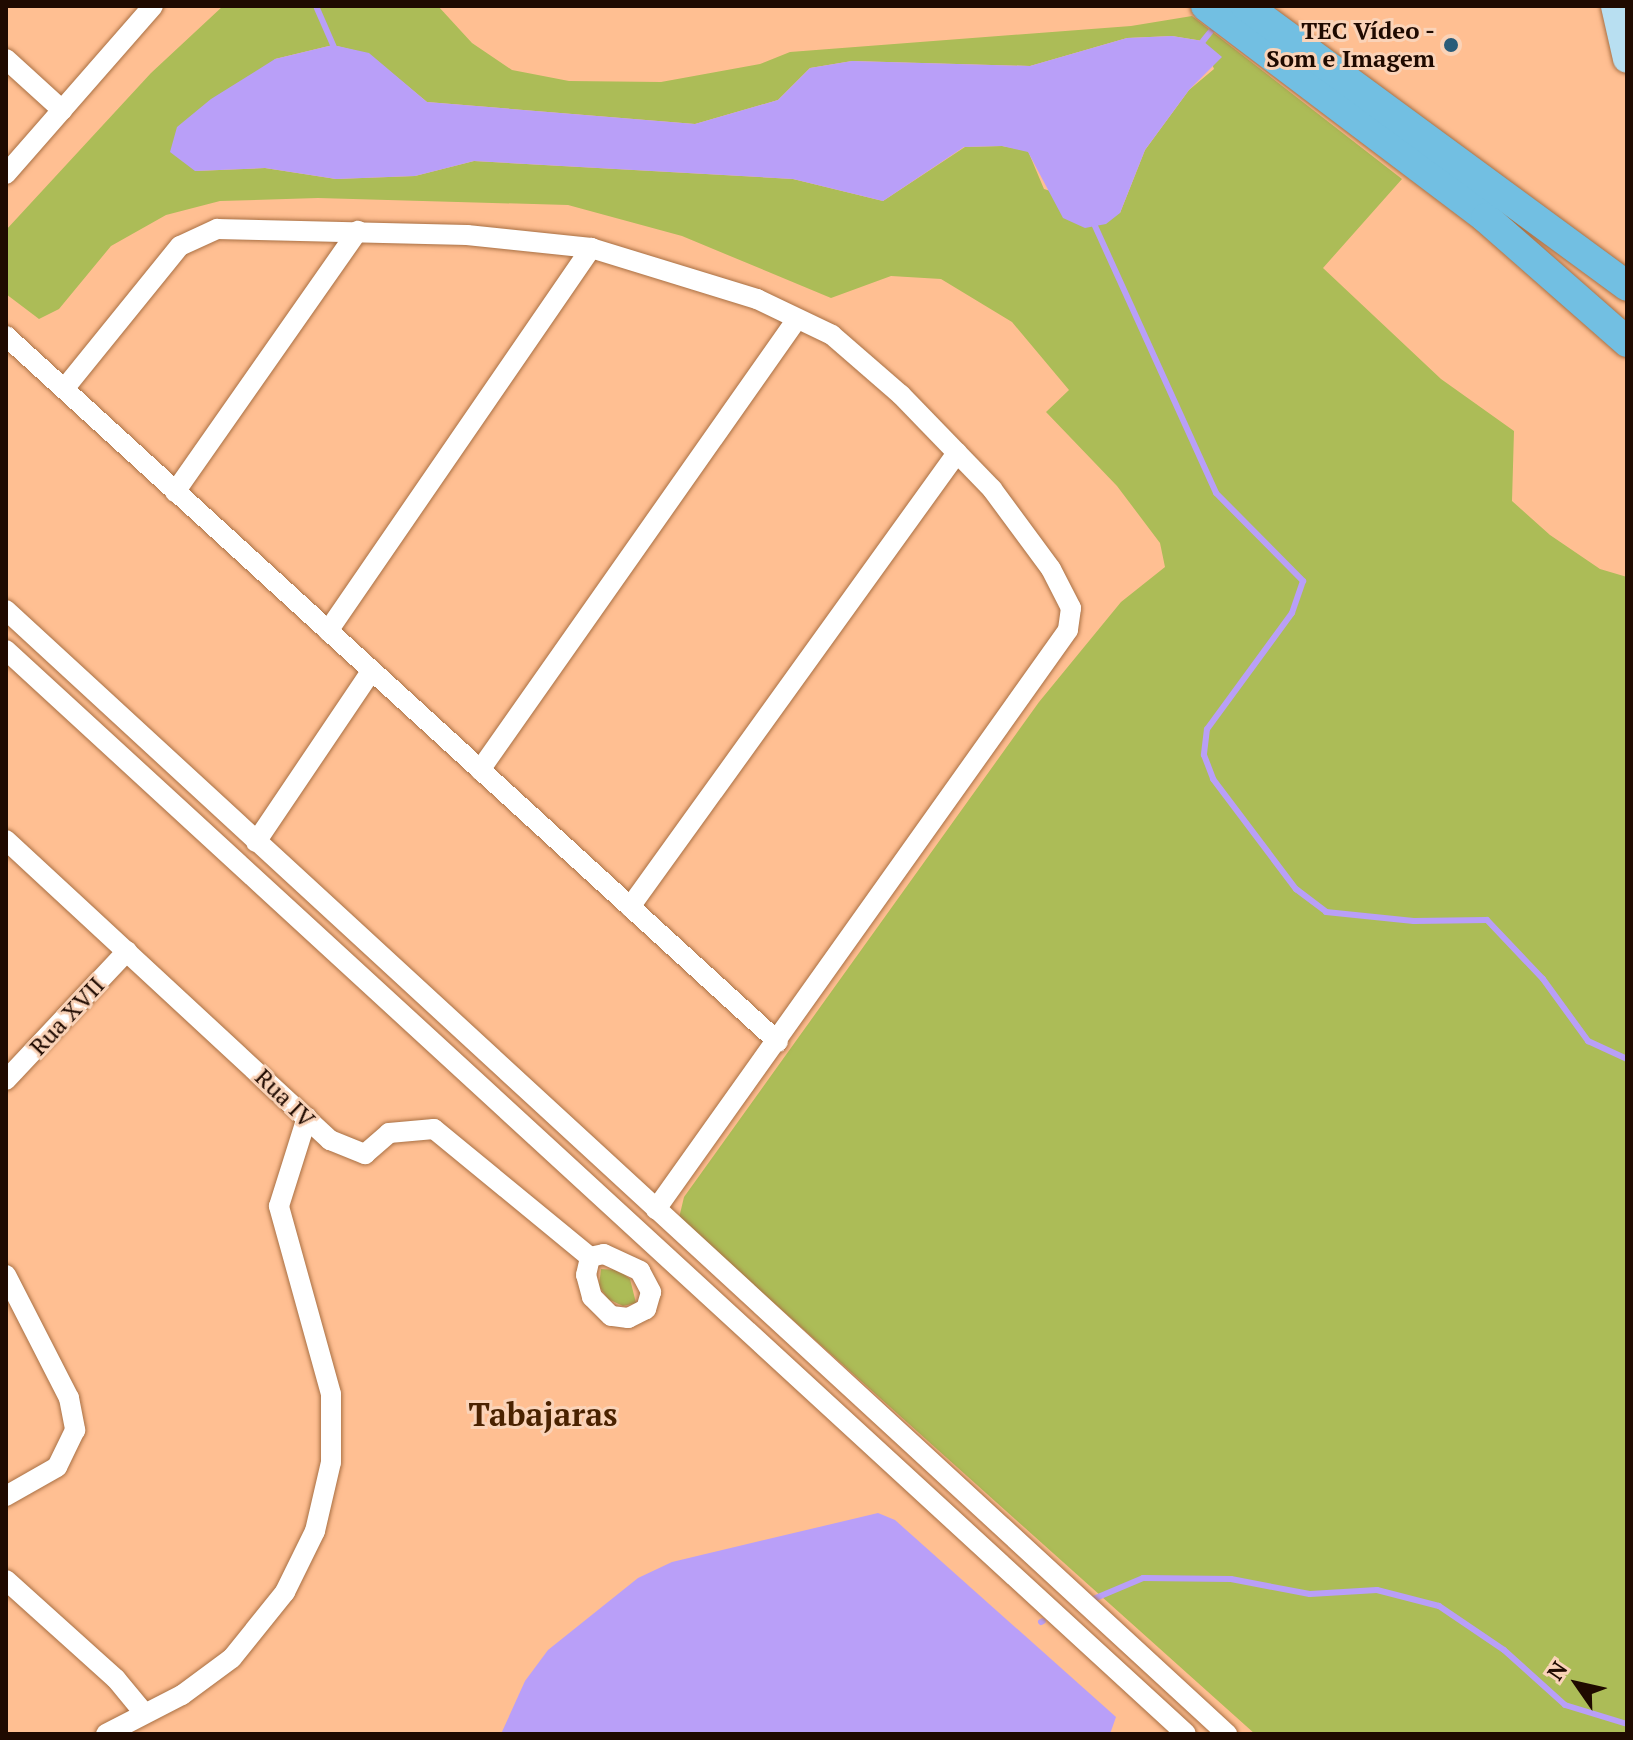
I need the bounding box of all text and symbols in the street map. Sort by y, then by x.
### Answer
place label: TEC Vídeo - Som e Imagem [1266,17,1435,73]
marker: TEC Vídeo - Som e Imagem [1442,36,1460,54]
street label: Rua XVII [24,971,110,1061]
street label: Rua IV [249,1063,321,1133]
district label: Tabajaras [469,1395,617,1433]
north arrow [1537,1644,1617,1724]
text: N [1540,1655,1573,1685]

